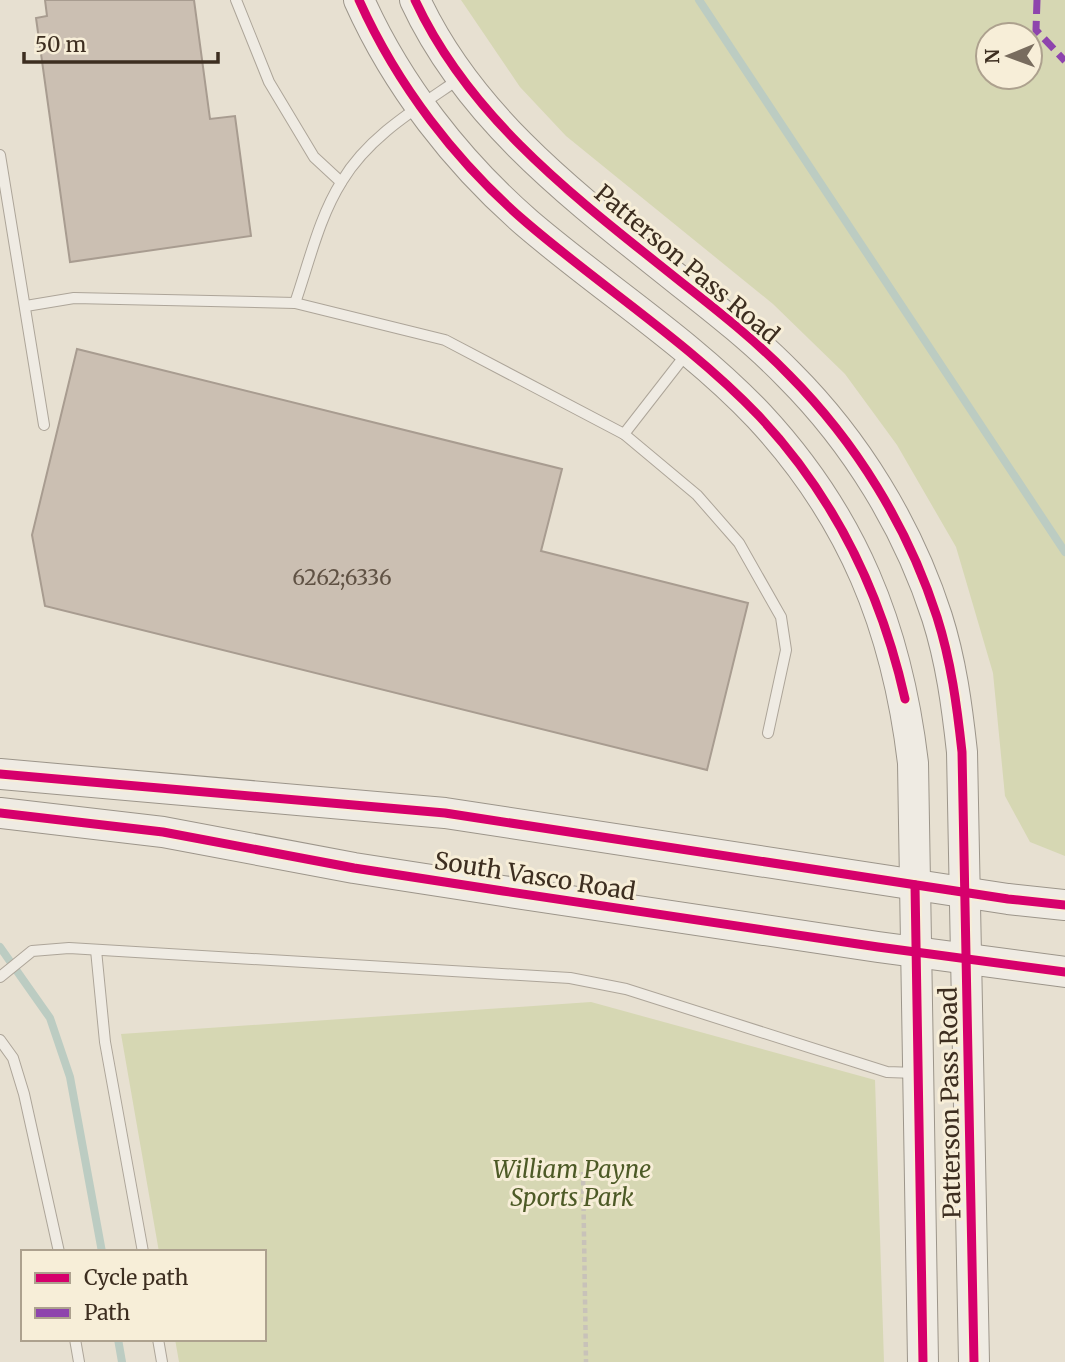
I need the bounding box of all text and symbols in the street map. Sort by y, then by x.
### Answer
scale bar [24,21,219,65]
north arrow [974,21,1044,91]
text: 50 m [35,31,86,58]
text: N [980,49,1004,64]
street label: Patterson Pass Road [588,178,786,350]
house number: 6262;6336 [292,564,392,591]
street label: South Vasco Road [432,845,638,907]
street label: Patterson Pass Road [932,987,968,1219]
park label: William Payne Sports Park [493,1154,651,1213]
legend [21,1250,266,1341]
text: Cycle path [84,1264,188,1291]
text: Path [84,1299,130,1326]

